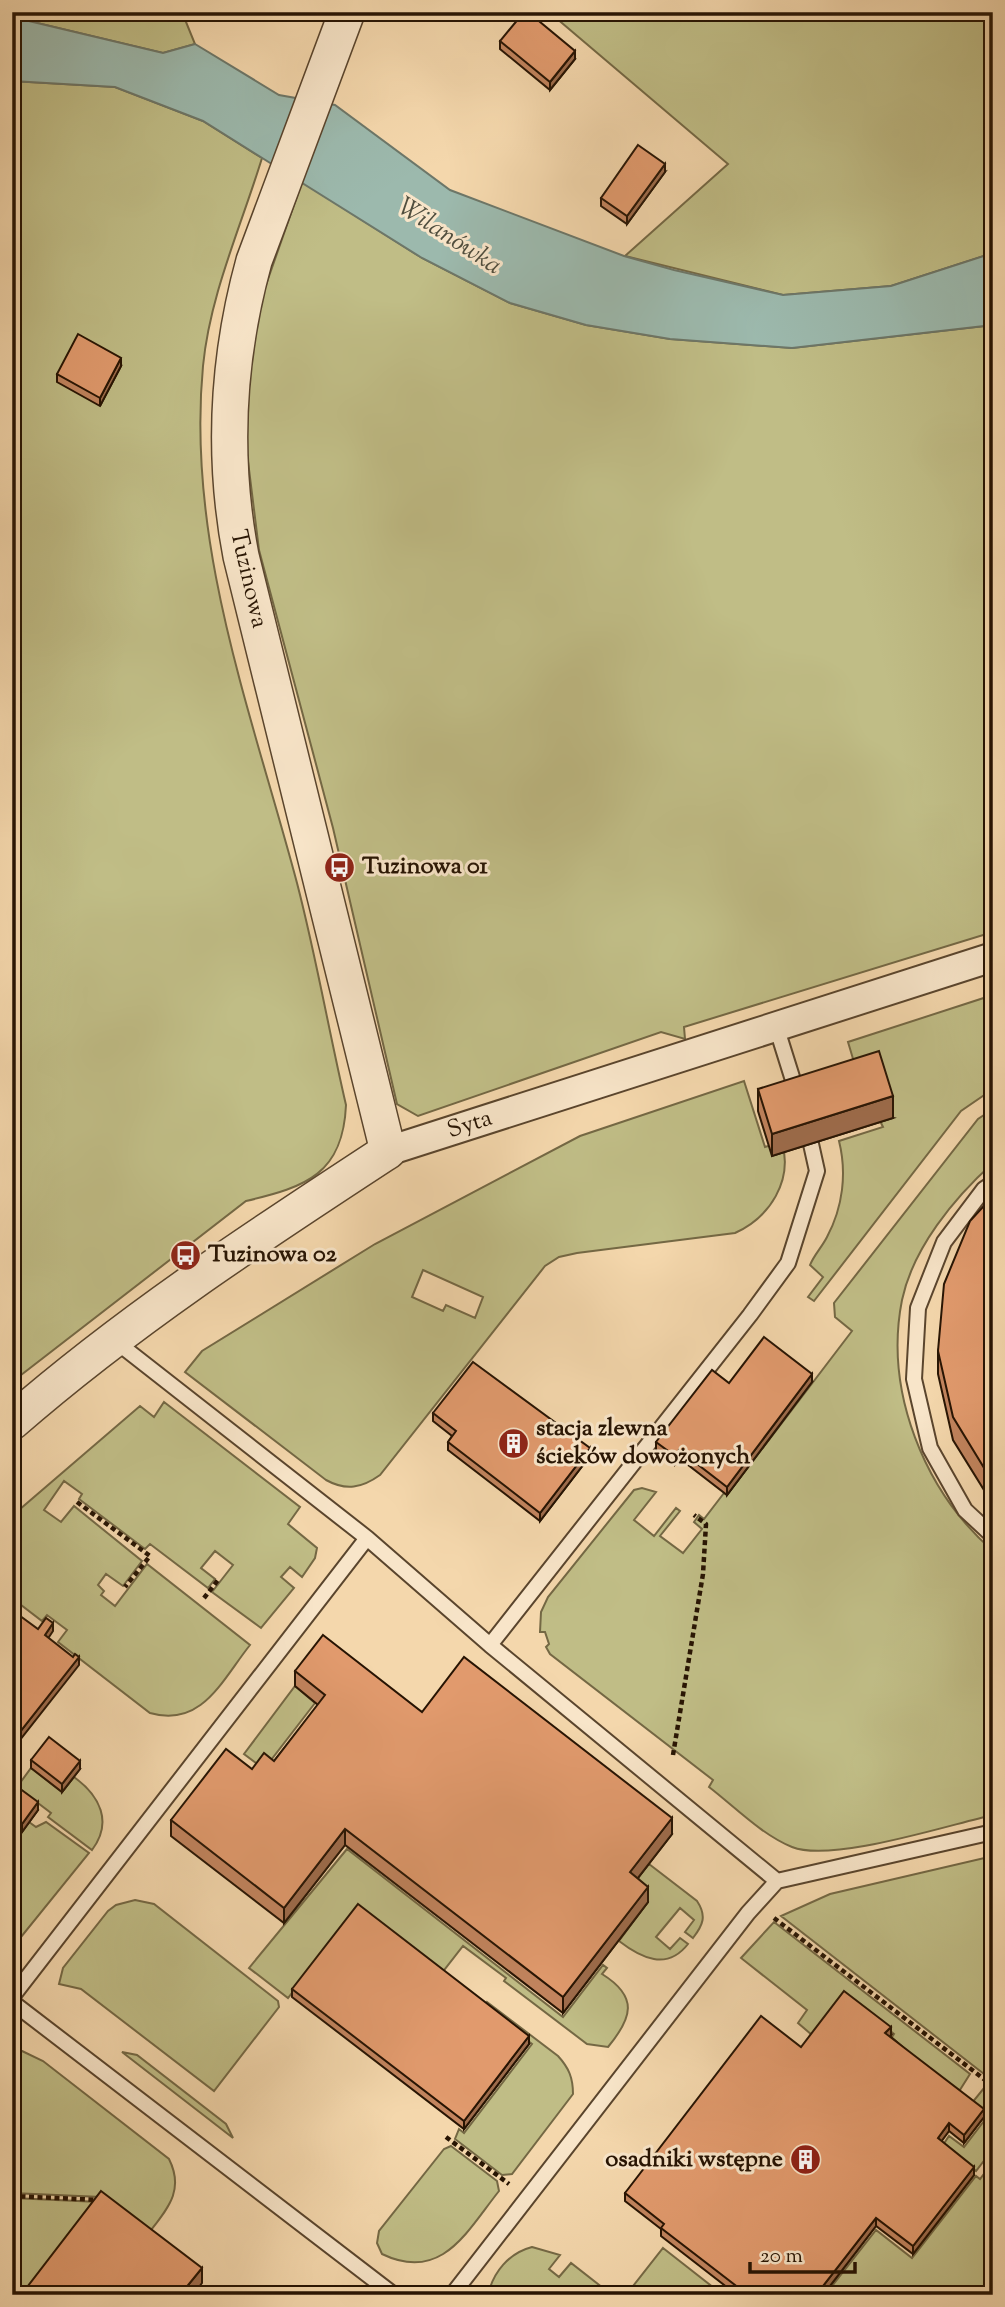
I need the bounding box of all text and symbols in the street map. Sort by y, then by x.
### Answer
water label: Wilanówka [389,189,509,285]
street label: Tuzinowa [220,527,276,631]
bus stop icon: Tuzinowa 01 [322,850,356,884]
place label: Tuzinowa 01 [362,850,488,884]
street label: Syta [443,1102,497,1148]
bus stop icon: Tuzinowa 02 [168,1238,202,1272]
place label: Tuzinowa 02 [208,1238,337,1272]
place label: stacja zlewna ścieków dowożonych [536,1412,751,1474]
building icon: stacja zlewna ścieków dowożonych [496,1426,530,1460]
place label: osadniki wstępne [605,2143,783,2177]
building icon: osadniki wstępne [789,2143,823,2177]
scale bar [750,2230,855,2274]
text: 20 m [760,2242,803,2272]

